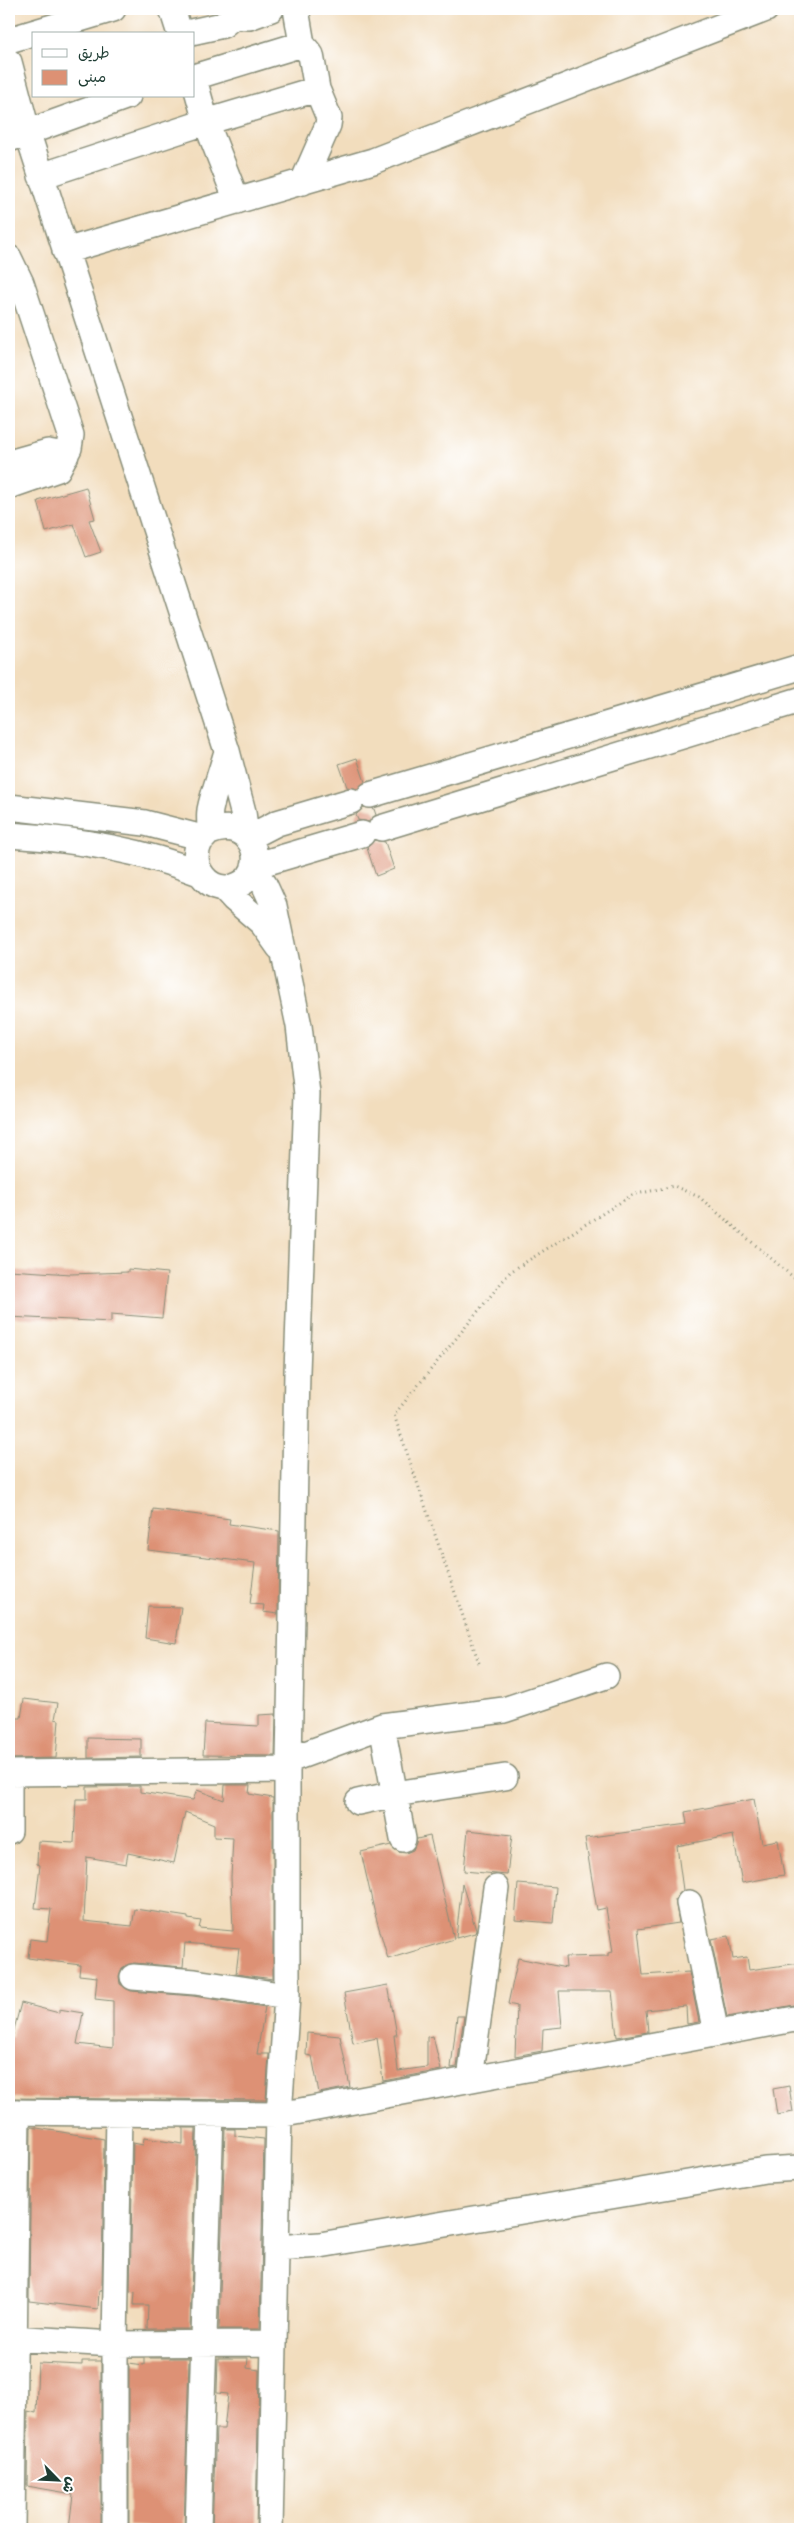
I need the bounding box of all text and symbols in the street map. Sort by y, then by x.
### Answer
legend [32,32,195,98]
text: طريق [78,44,110,63]
text: مبنى [78,68,106,87]
north arrow [32,2456,82,2506]
text: ش [59,2475,80,2496]

